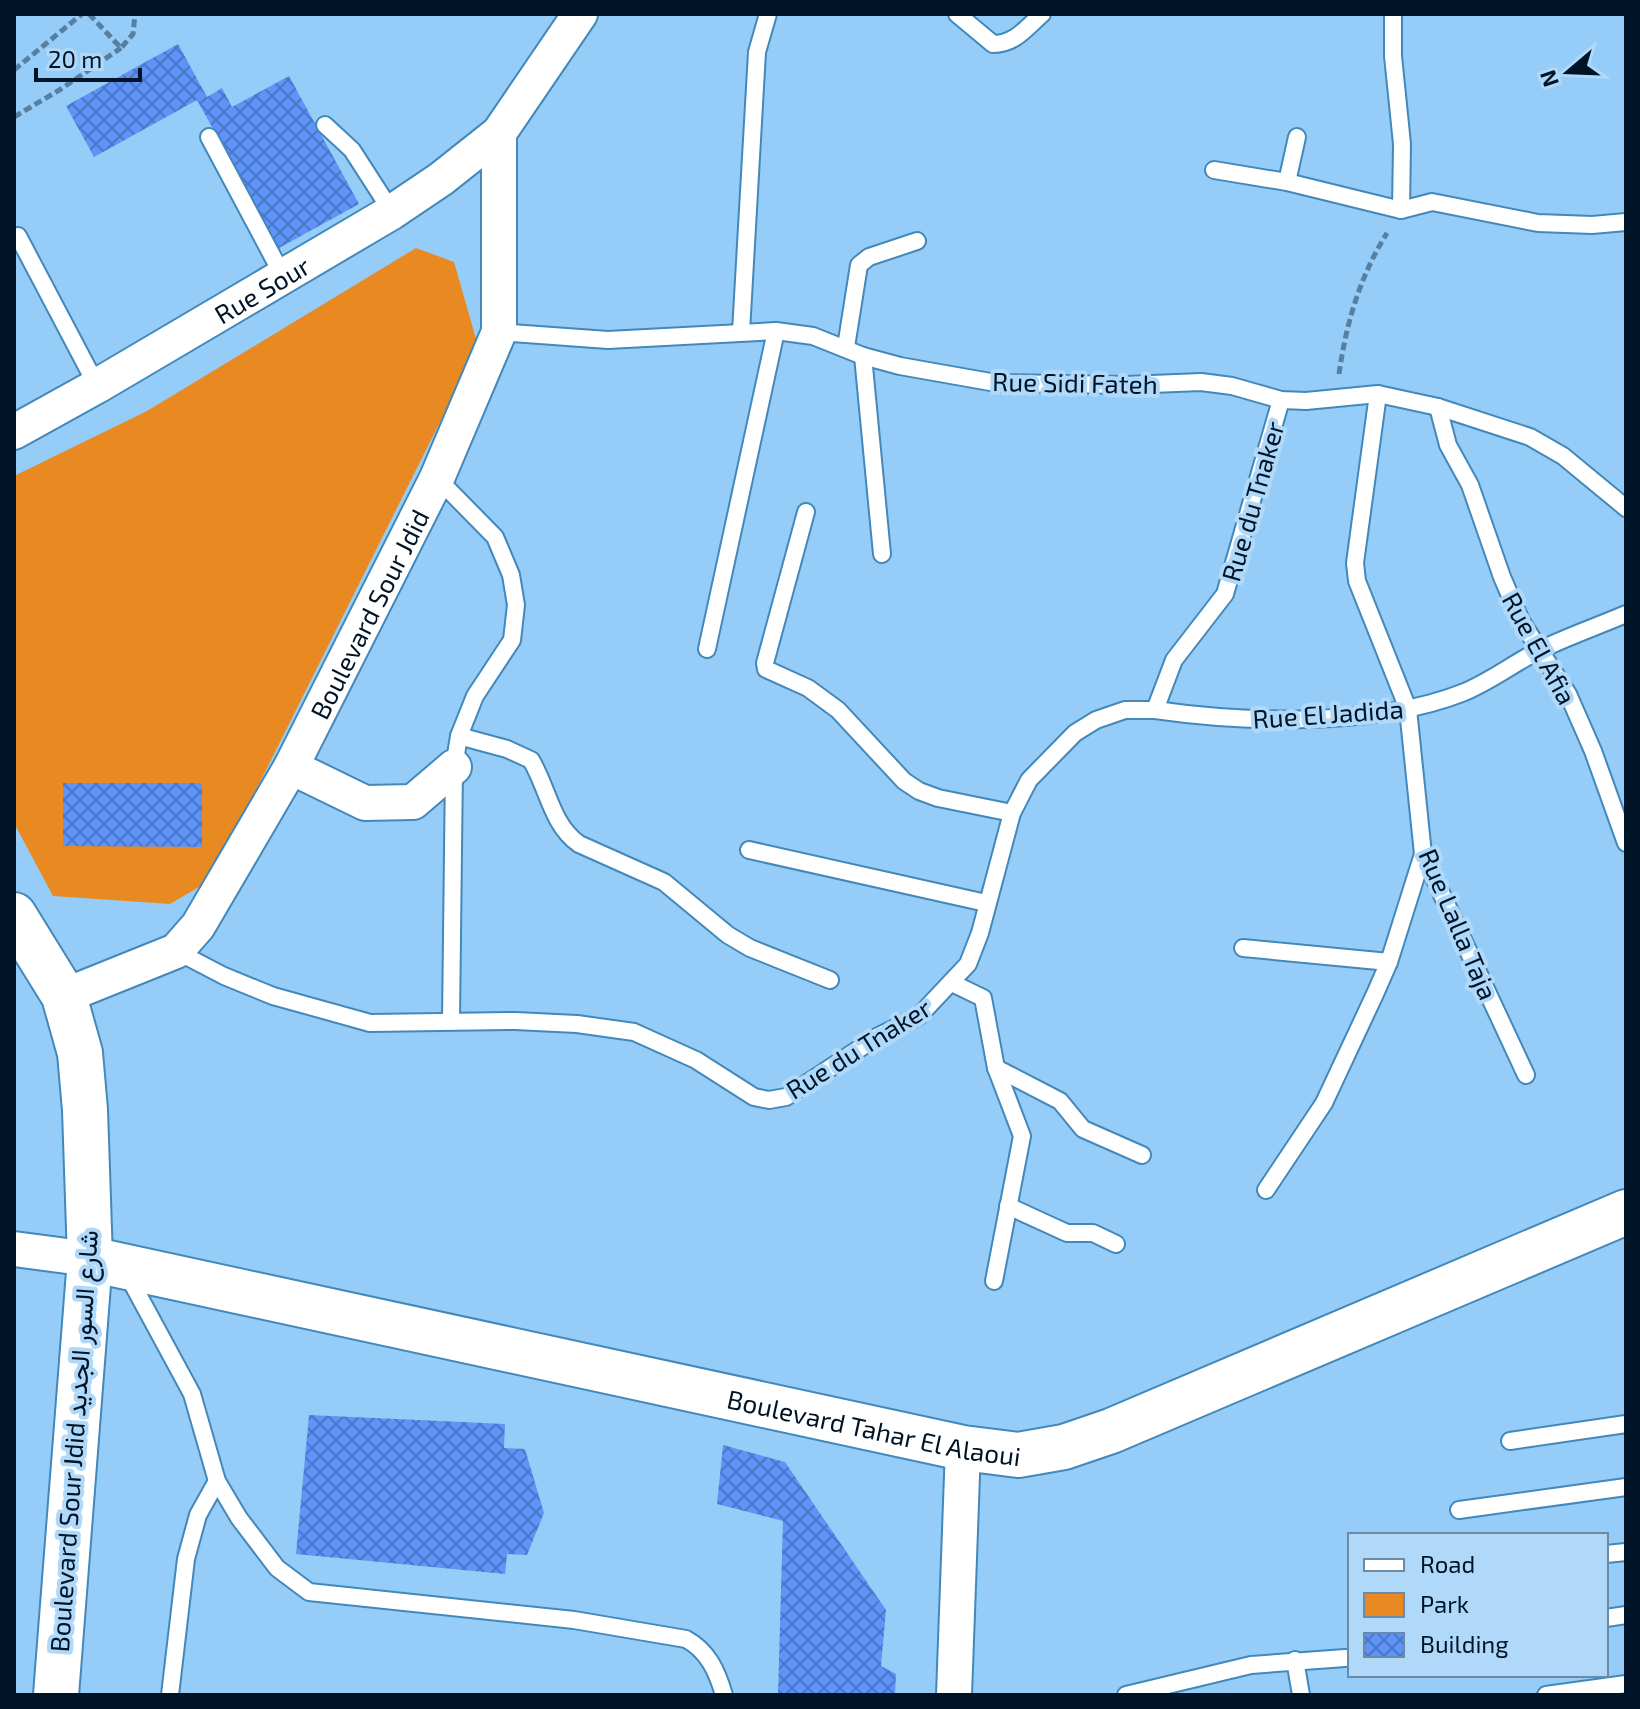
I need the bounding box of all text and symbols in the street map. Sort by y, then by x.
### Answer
scale bar [36,32,140,82]
north arrow [1528,32,1608,112]
text: 20 m [48,44,102,73]
text: N [1533,67,1563,91]
street label: Rue Sour [208,249,315,329]
street label: Rue Sidi Fateh [992,365,1158,399]
street label: Rue du Tnaker [1214,417,1290,585]
street label: Boulevard Sour Jdid [303,504,434,724]
street label: Rue El Afia [1497,586,1583,710]
street label: Rue El Jadida [1252,692,1404,734]
street label: Rue Lalla Taja [1413,844,1505,1004]
street label: Rue du Tnaker [780,991,936,1105]
street label: Boulevard Sour Jdid شارع السور الجديد [43,1229,107,1653]
street label: Boulevard Tahar El Alaoui [725,1382,1023,1471]
legend [1348,1533,1608,1677]
text: Road [1420,1549,1475,1578]
text: Park [1420,1589,1469,1618]
text: Building [1420,1629,1509,1658]

